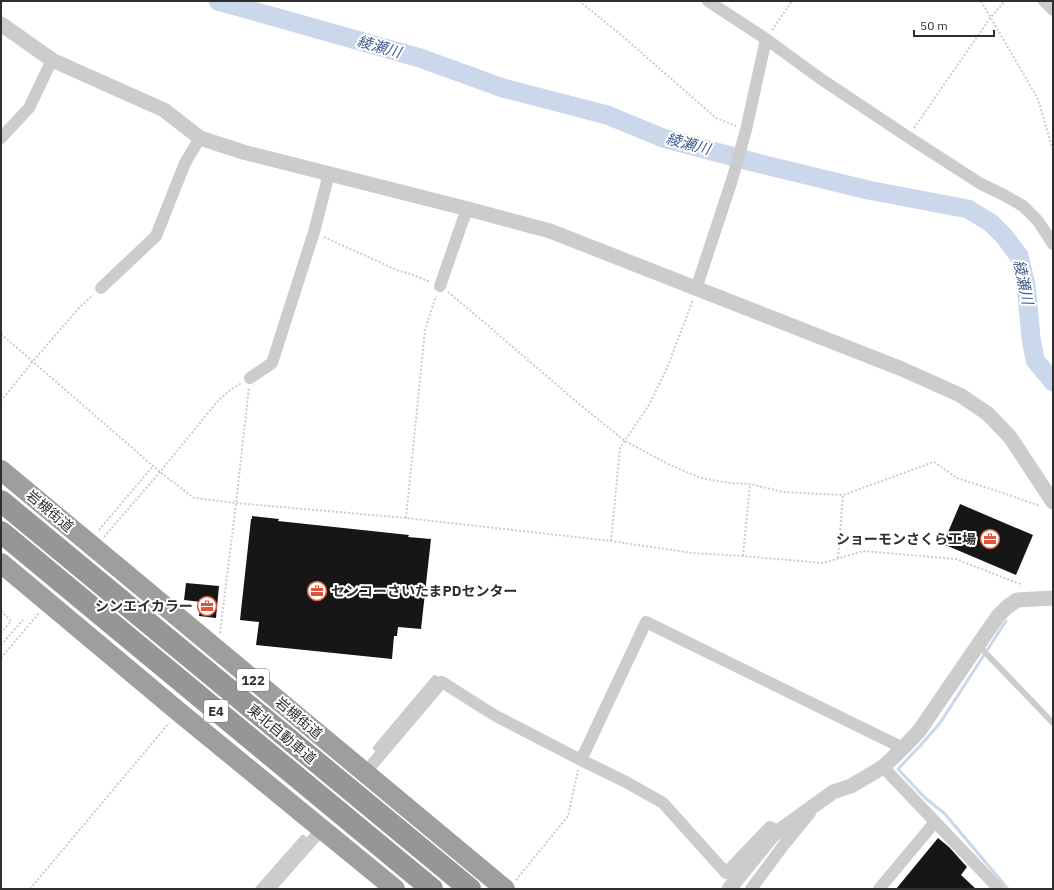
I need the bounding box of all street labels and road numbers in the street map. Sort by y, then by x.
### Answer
street label: 岩槻街道 [23,486,77,536]
road number: 122 [237,669,269,691]
street label: 岩槻街道 [272,693,326,743]
road number: E4 [204,700,228,722]
street label: 東北自動車道 [244,700,320,768]

